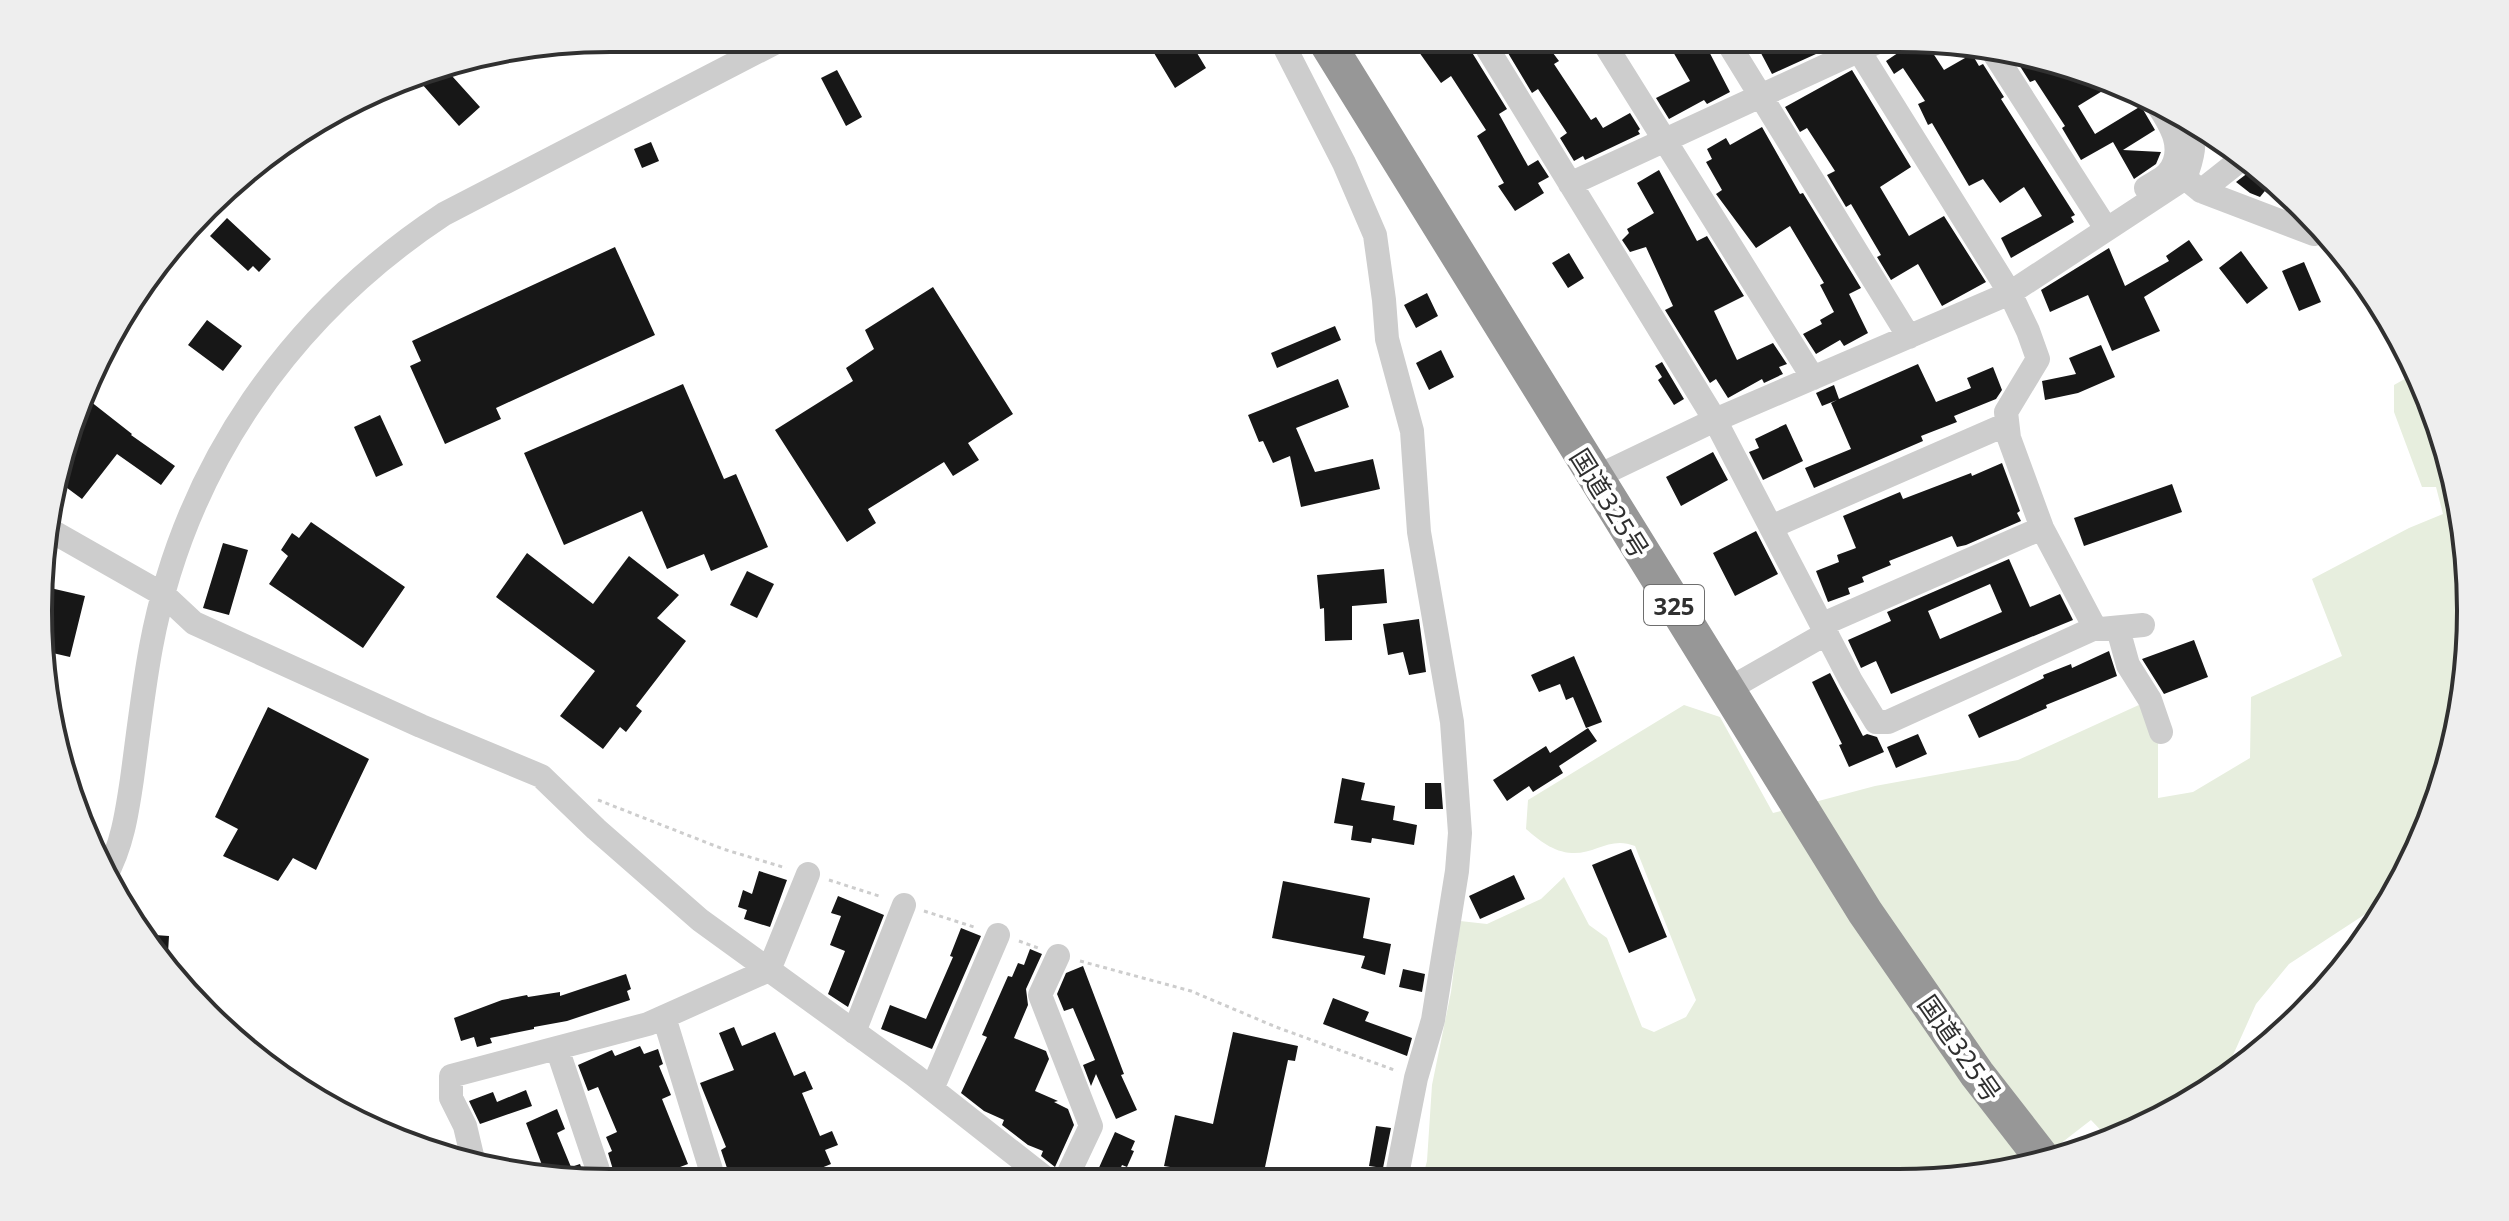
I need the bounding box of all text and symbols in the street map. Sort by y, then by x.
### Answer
street label: 国道325号 [1562,441,1658,565]
road number: 325 [1644,585,1704,625]
street label: 国道325号 [1910,987,2010,1109]

